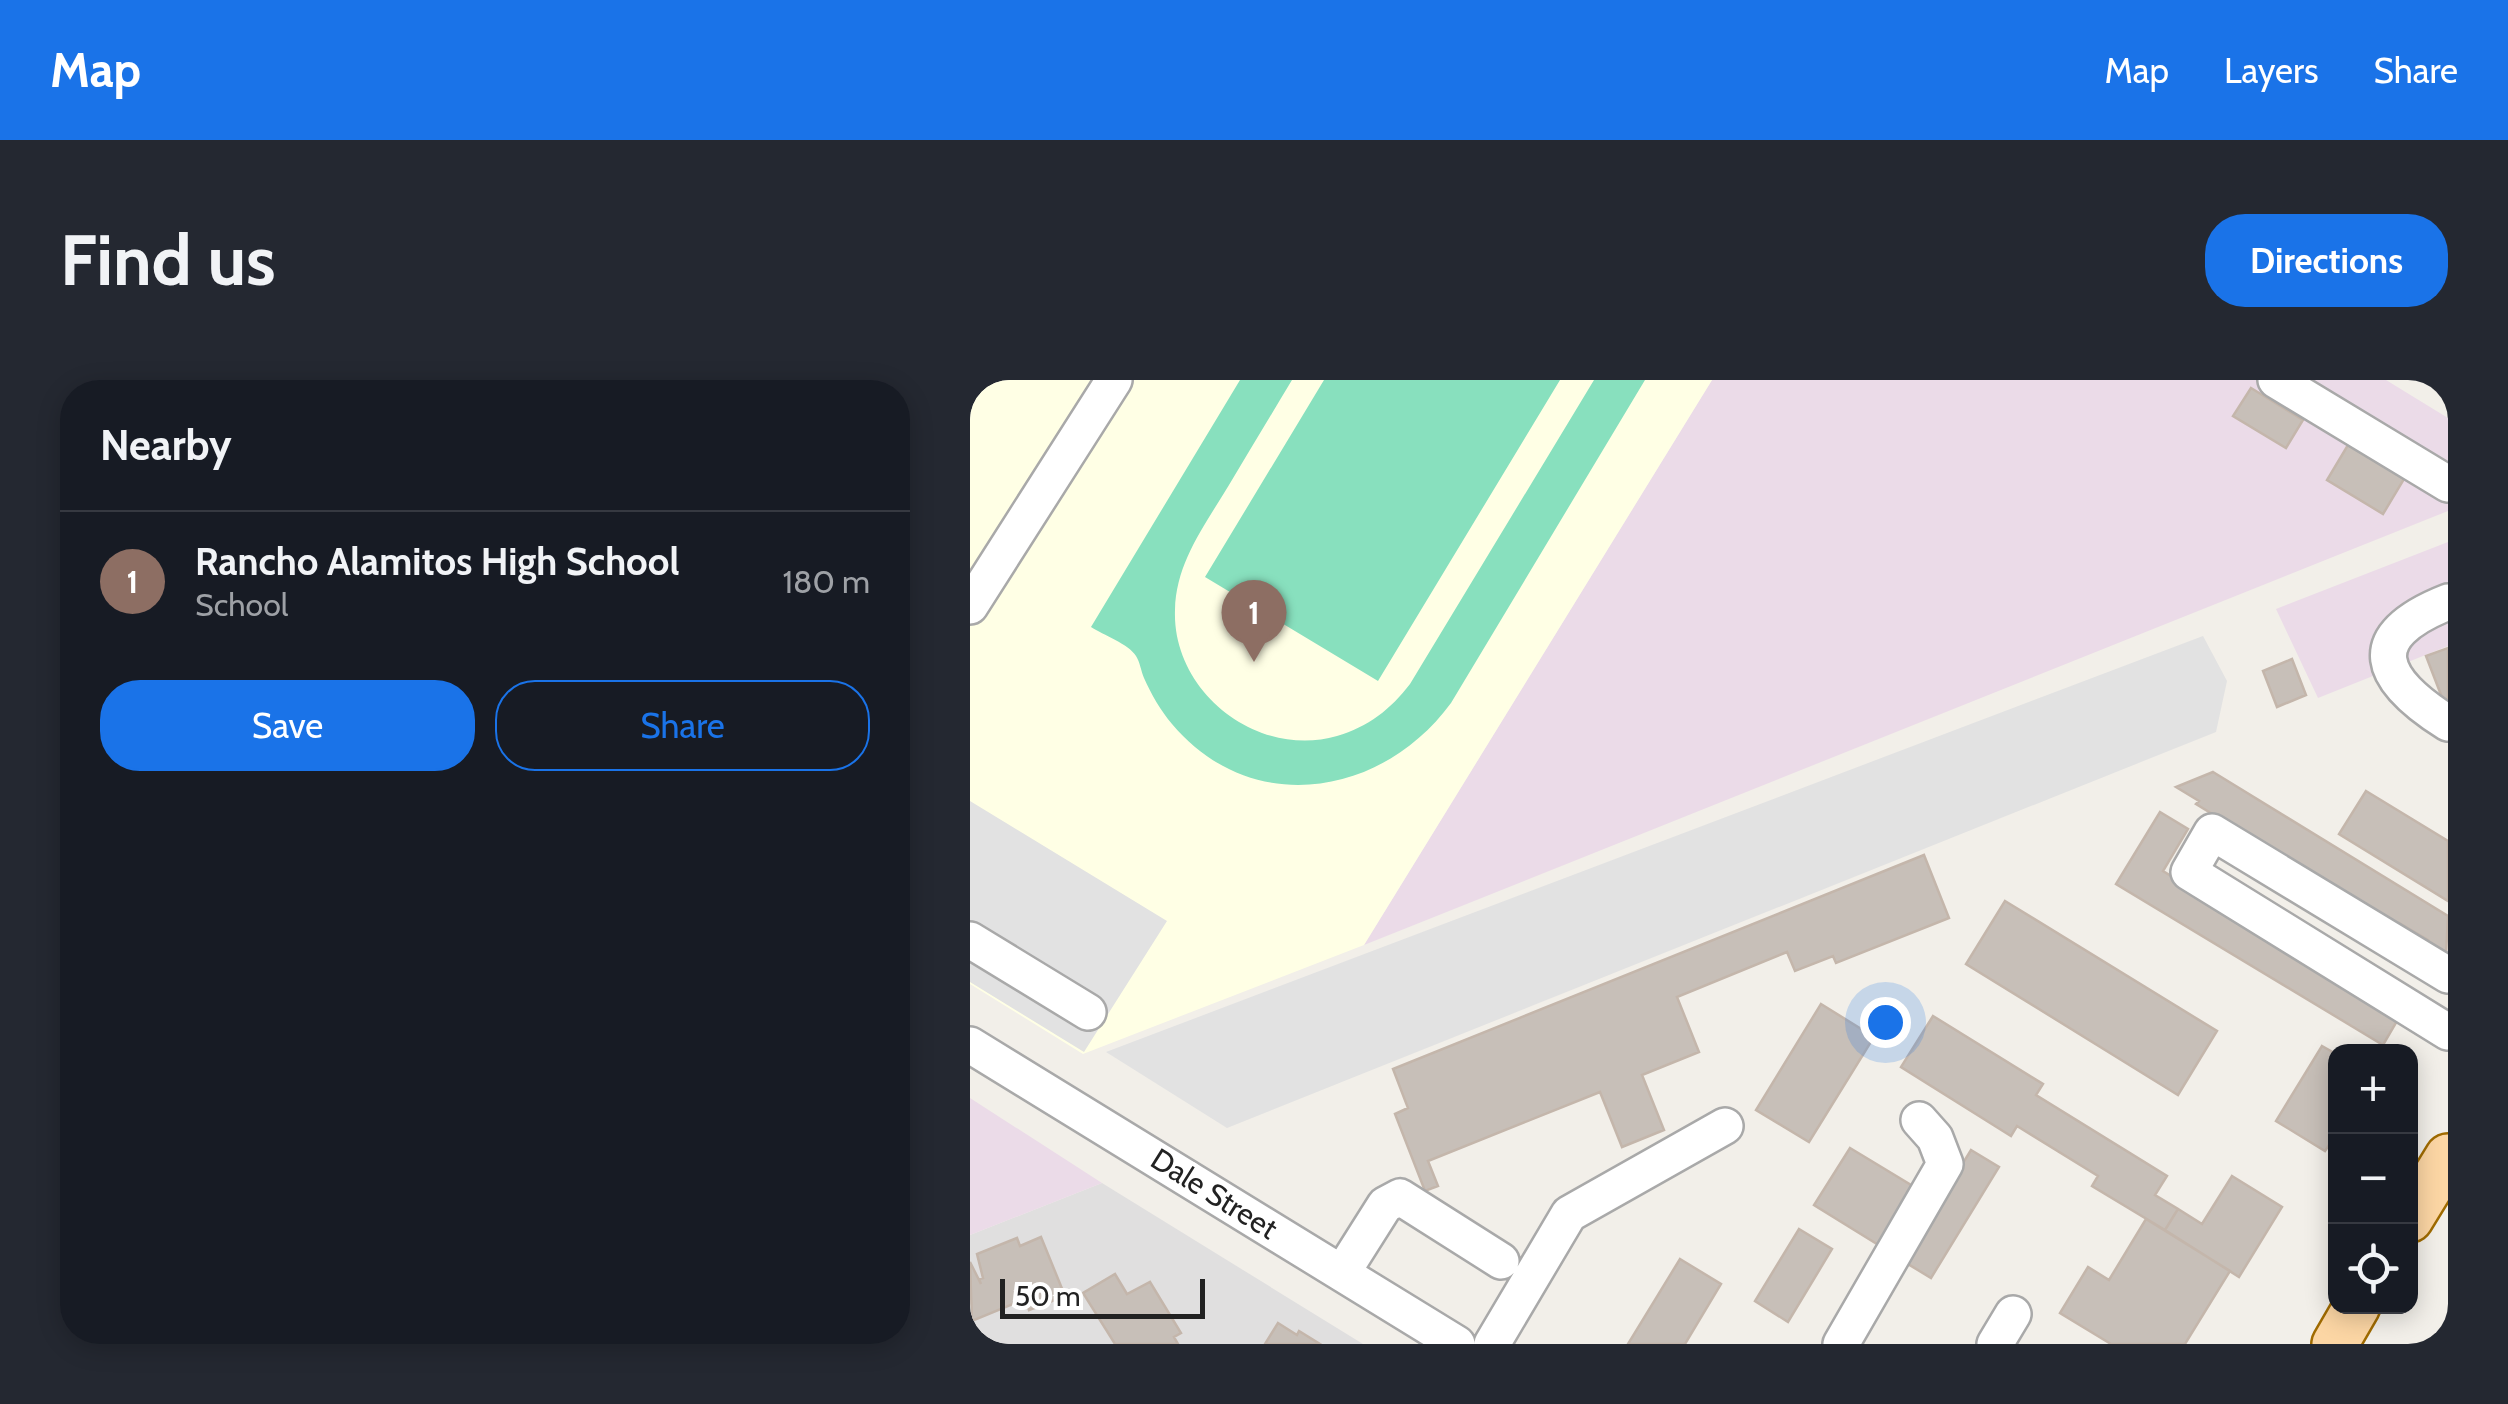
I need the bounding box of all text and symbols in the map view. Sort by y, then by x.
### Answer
text: Map [50,41,141,99]
text: Map [2105,49,2169,92]
text: Layers [2224,49,2318,92]
text: Share [2373,49,2458,92]
button: Directions [2205,214,2448,307]
text: Find us [60,217,276,303]
text: Nearby [100,419,232,471]
text: Rancho Alamitos High School [195,538,679,585]
text: 1 [127,562,138,601]
text: 180 m [783,562,870,601]
pin: 1 [1222,580,1286,662]
text: School [195,585,288,624]
button: Save [100,680,475,771]
button: Share [495,680,870,771]
your location [1860,997,1911,1048]
map controls [2328,1044,2418,1314]
button: + [2328,1044,2418,1134]
button: − [2328,1134,2418,1224]
street label: Dale Street [1144,1140,1284,1247]
button: locate [2328,1224,2418,1314]
scale bar [1000,1274,1205,1318]
text: 50 m [1015,1279,1081,1313]

